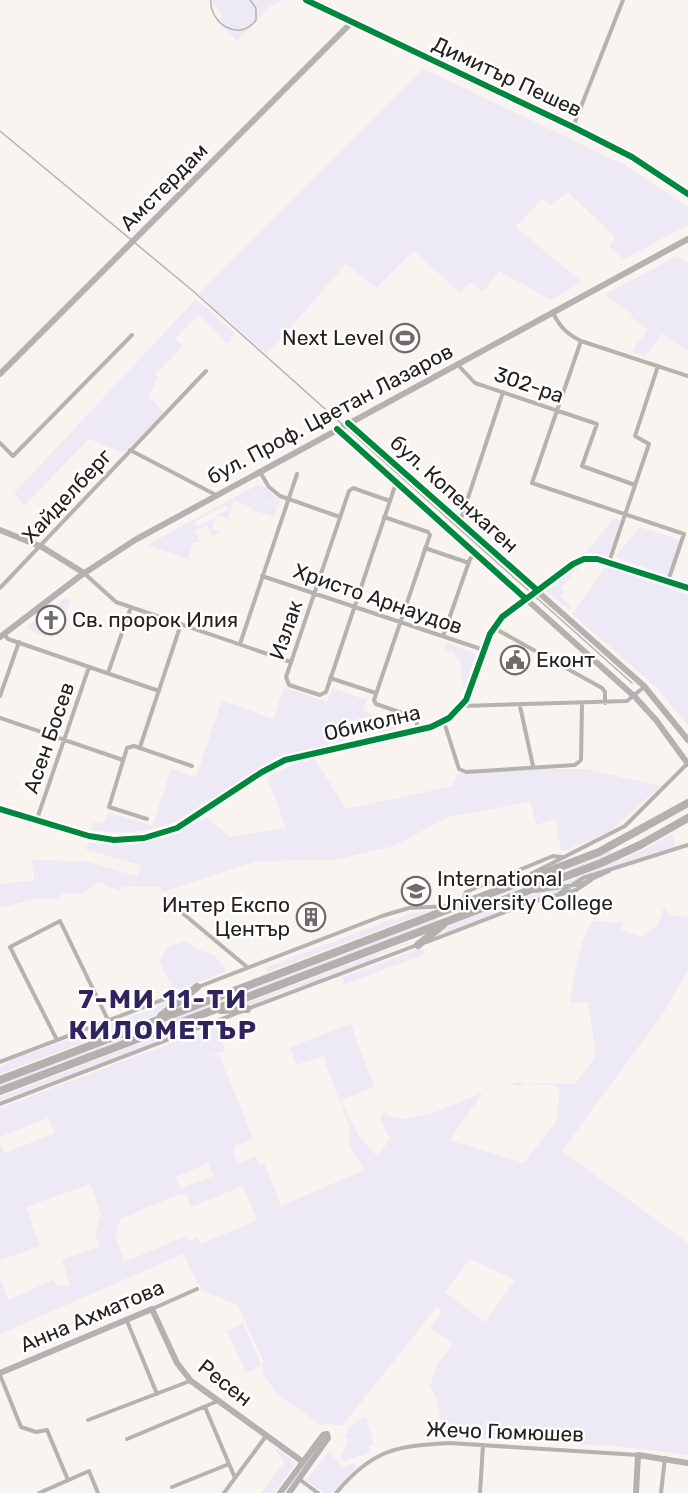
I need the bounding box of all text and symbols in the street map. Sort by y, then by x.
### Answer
street label: Димитър Пешев [429,31,586,122]
street label: Амстердам [115,138,213,236]
sports icon: Next Level [389,322,421,354]
place label: Next Level [282,325,384,350]
street label: бул. Проф. Цветан Лазаров [203,338,457,489]
street label: 302-ра [491,361,567,408]
street label: бул. Копенхаген [385,430,524,558]
street label: Хайделберг [17,443,117,548]
street label: Христо Арнаудов [290,558,466,639]
street label: Излак [264,597,307,663]
church icon: Св. пророк Илия [35,604,67,636]
place label: Св. пророк Илия [72,607,238,632]
public building icon: Еконт [499,644,531,676]
place label: Еконт [536,647,595,672]
street label: Асен Босев [18,679,79,797]
street label: Обиколна [321,699,423,746]
place label: International University College [437,866,613,915]
school or university icon: International University College [400,875,432,907]
place label: Интер Експо Център [162,892,290,941]
building icon: Интер Експо Център [295,901,327,933]
district label: 7-МИ 11-ТИ КИЛОМЕТЪР [69,983,257,1046]
street label: Анна Ахматова [16,1274,168,1357]
street label: Ресен [193,1354,257,1411]
street label: Жечо Гюмюшев [425,1416,585,1447]

